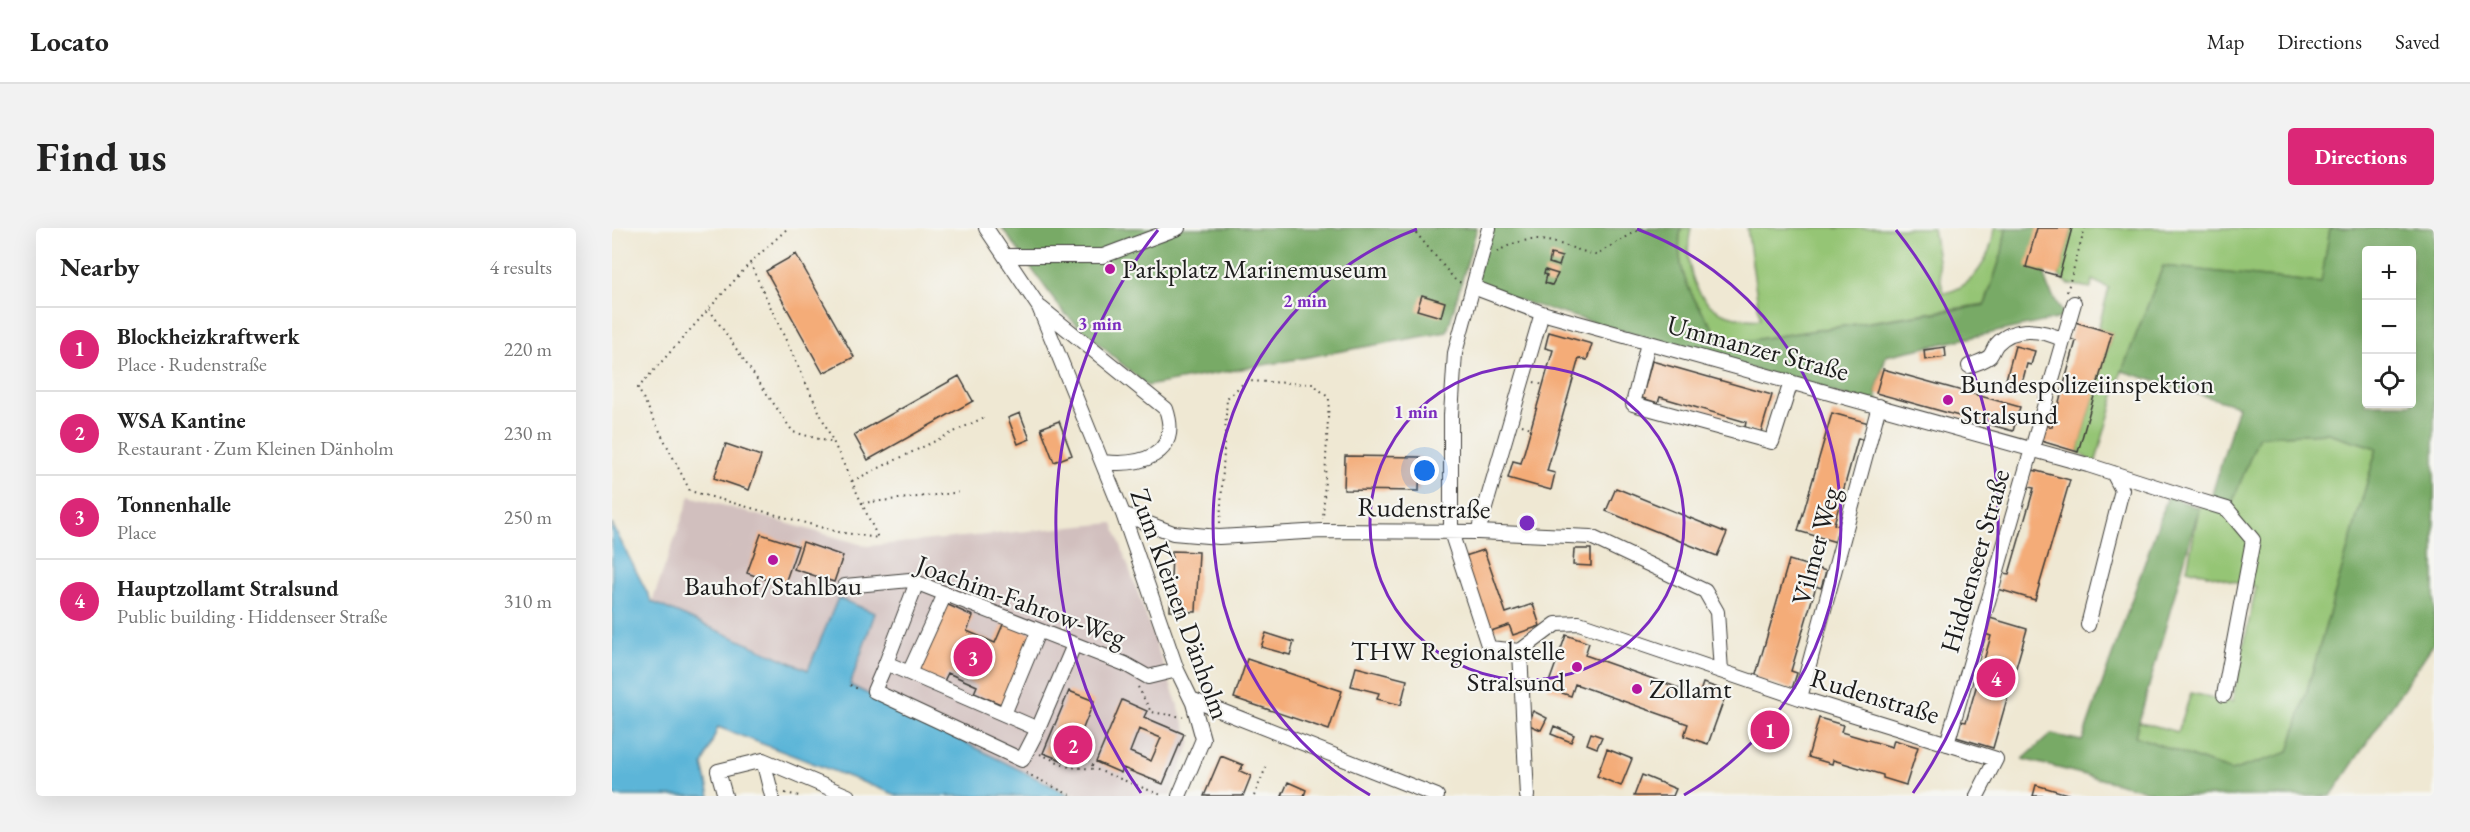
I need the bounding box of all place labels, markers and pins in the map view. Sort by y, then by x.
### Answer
place label: Parkplatz Marinemuseum [1122,251,1388,286]
marker: Parkplatz Marinemuseum [1103,262,1117,276]
place label: Bundespolizeiinspektion Stralsund [1960,366,2214,432]
marker: Bundespolizeiinspektion Stralsund [1941,393,1955,407]
centre of rings [1517,513,1537,533]
marker: Bauhof/Stahlbau [766,553,780,567]
place label: Bauhof/Stahlbau [684,568,862,603]
place label: THW Regionalstelle Stralsund [1351,633,1565,699]
pin: 3 [954,634,992,680]
pin: 4 [1976,656,2016,700]
marker: THW Regionalstelle Stralsund [1570,660,1584,674]
place label: Zollamt [1649,671,1732,706]
marker: Zollamt [1630,682,1644,696]
pin: 1 [1750,708,1790,752]
pin: 2 [1054,722,1092,768]

